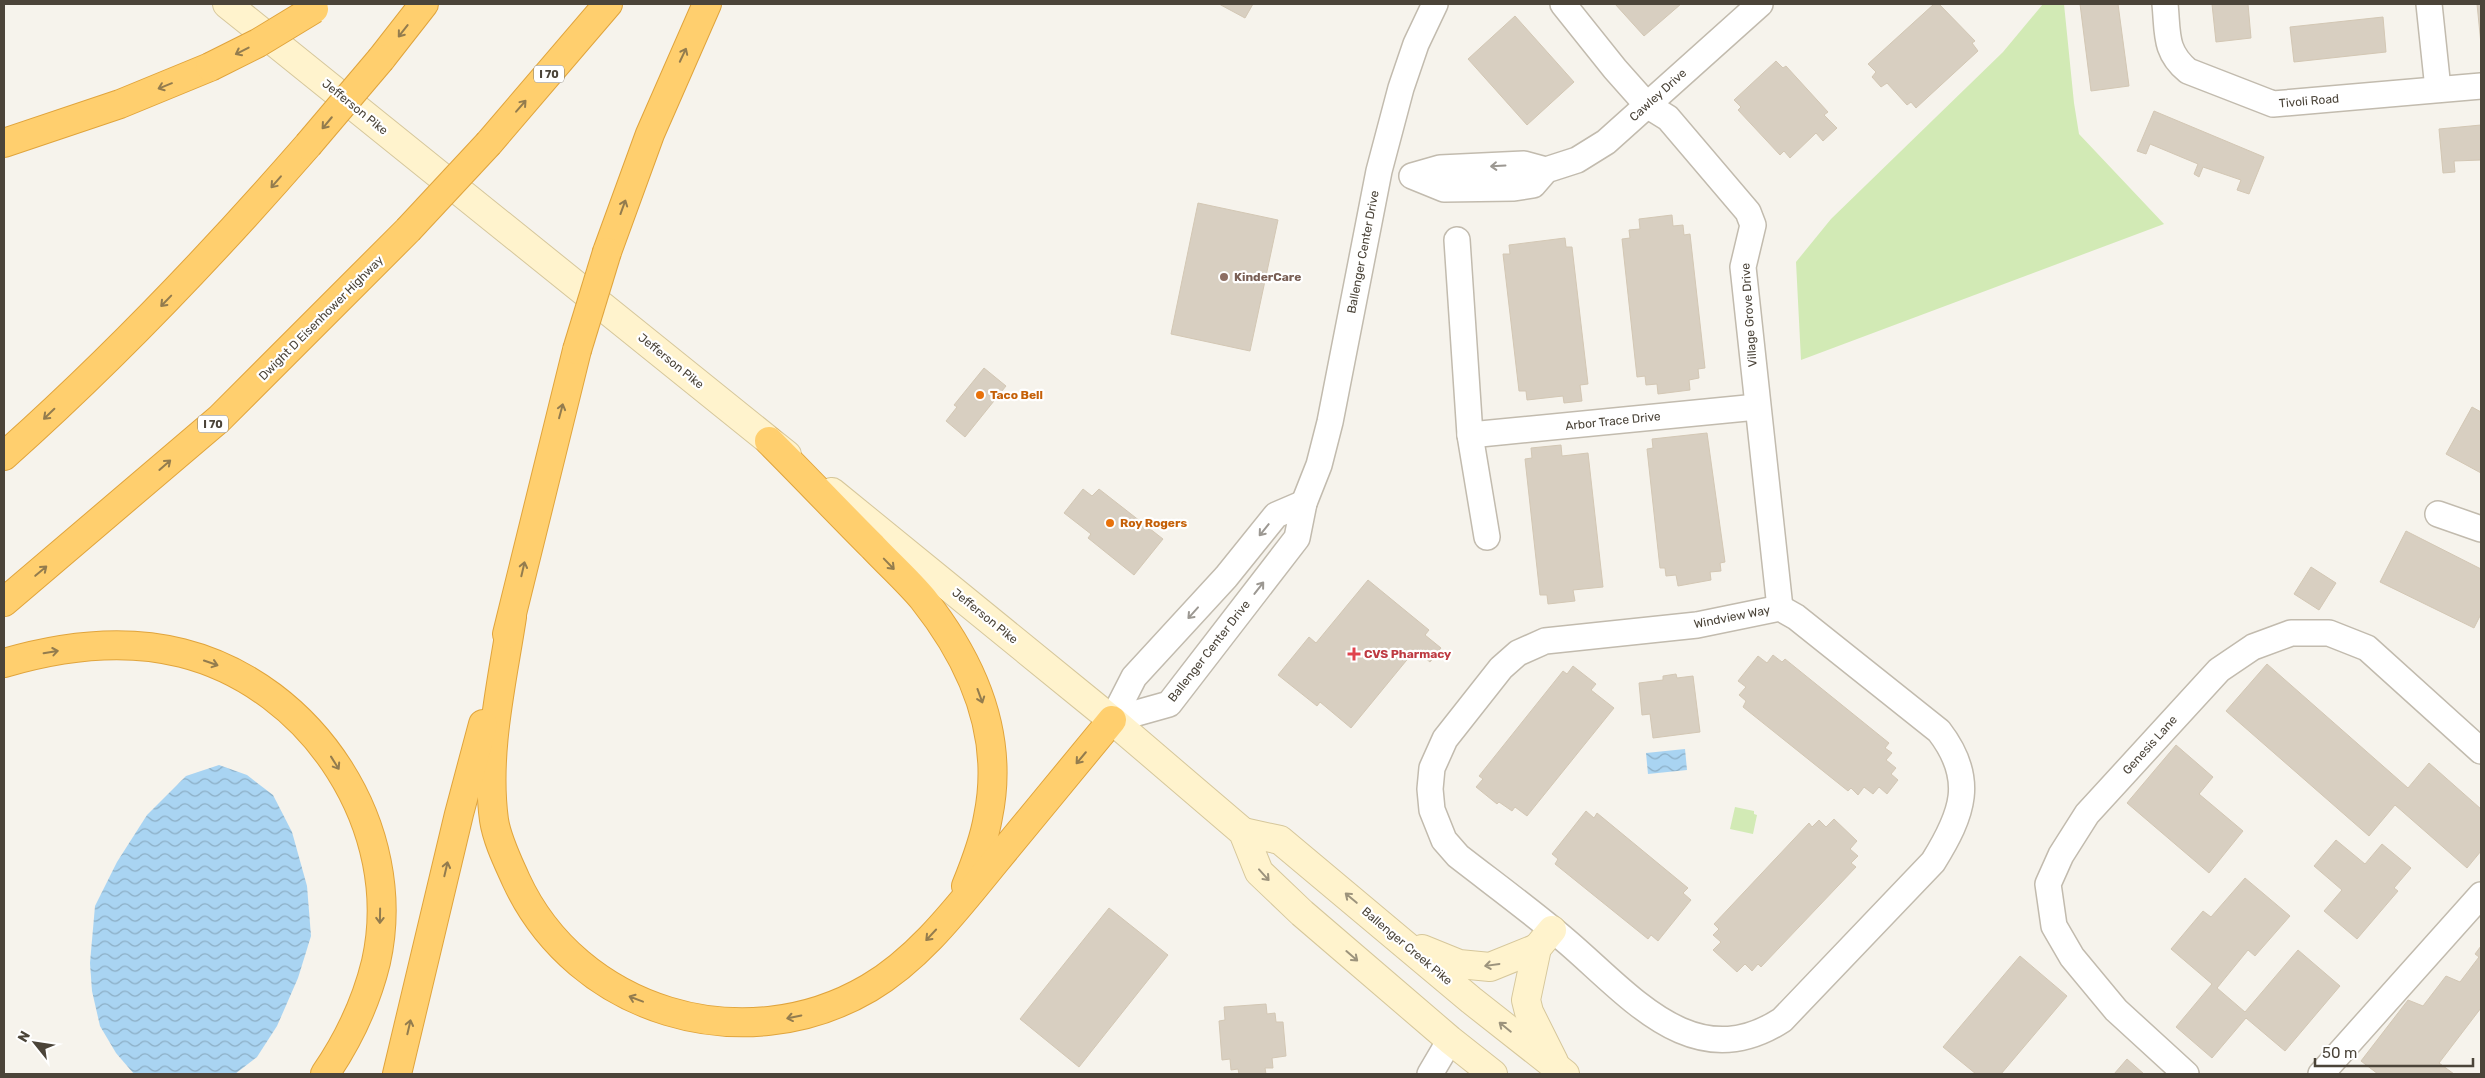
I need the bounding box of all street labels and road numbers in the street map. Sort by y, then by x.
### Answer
road number: I 70 [534,66,564,82]
street label: Cawley Drive [1627,66,1690,124]
street label: Jefferson Pike [319,76,391,138]
street label: Tivoli Road [2278,91,2340,111]
street label: Ballenger Center Drive [1344,189,1382,315]
street label: Dwight D Eisenhower Highway [256,253,386,383]
street label: Village Grove Drive [1738,262,1760,367]
street label: Jefferson Pike [635,330,707,392]
street label: Arbor Trace Drive [1565,409,1662,433]
road number: I 70 [198,416,228,432]
street label: Jefferson Pike [949,585,1021,647]
street label: Ballenger Center Drive [1165,597,1253,705]
street label: Windview Way [1693,603,1772,631]
street label: Genesis Lane [2120,712,2180,777]
street label: Ballenger Creek Pike [1359,904,1455,988]

